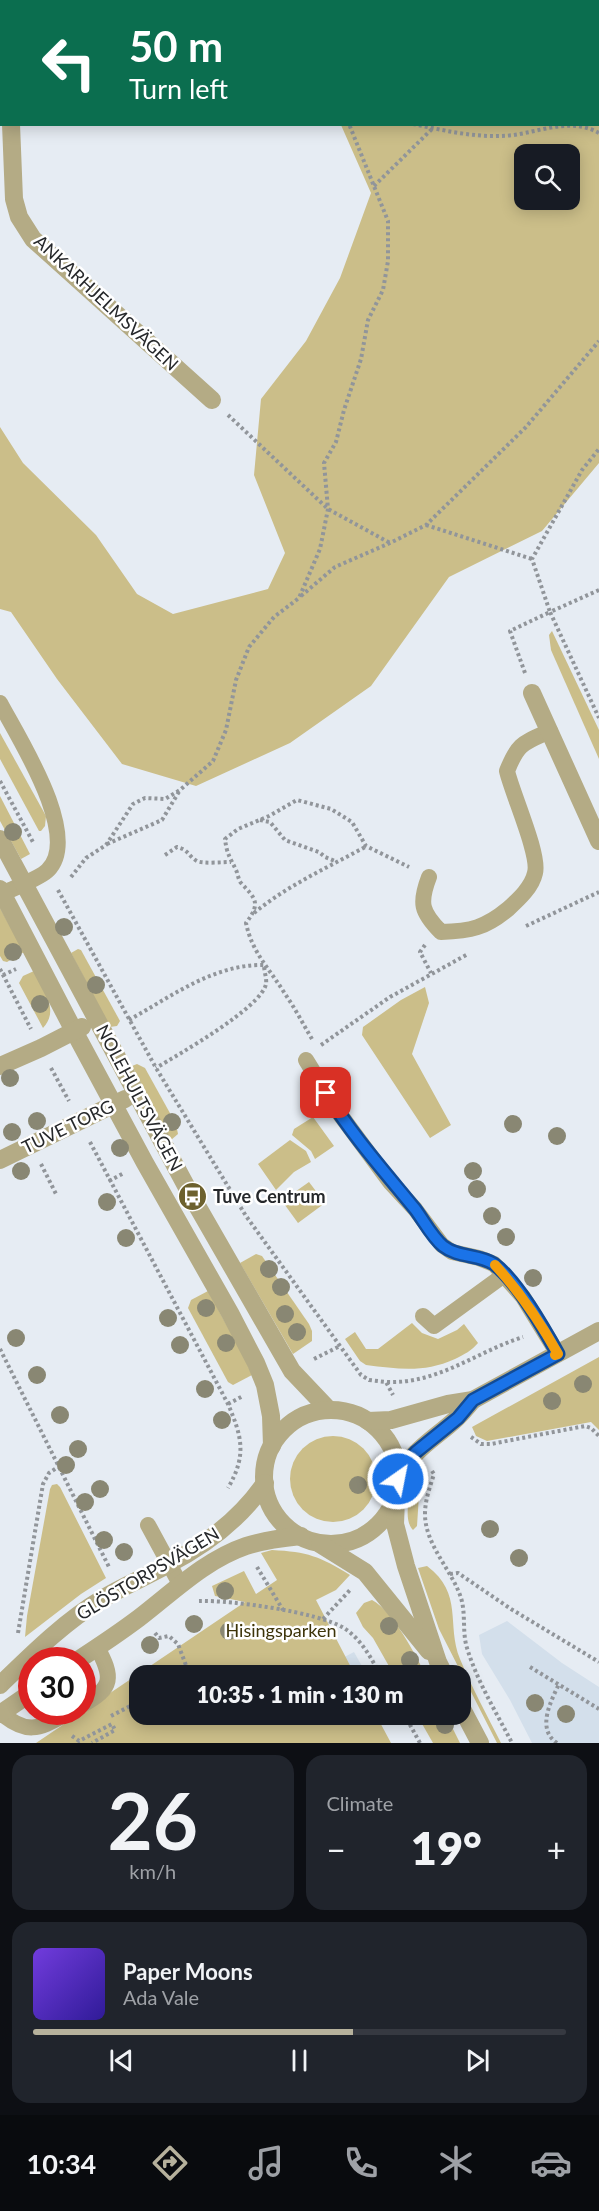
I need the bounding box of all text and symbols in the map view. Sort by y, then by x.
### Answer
text: 50 m [129,21,223,71]
icon: left [30,24,108,102]
text: Turn left [129,72,228,105]
map controls [514,144,580,210]
button: search [514,144,580,210]
street label: ANKARHJELMSVÄGEN [30,230,183,375]
street label: NOLEHULTSVÄGEN [92,1020,188,1175]
pin [300,1067,351,1118]
icon: arrive [309,1076,342,1109]
street label: TUVE TORG [18,1094,117,1158]
bus stop icon: Tuve Centrum [176,1181,208,1213]
place label: Tuve Centrum [213,1185,325,1207]
position arrow [366,1447,430,1511]
street label: GLÖSTORPSVÄGEN [72,1522,223,1624]
park label: Hisingsparken [225,1619,337,1641]
speed limit sign: 30 [18,1647,96,1725]
text: 10:35 · 1 min · 130 m [197,1681,403,1708]
text: 26 [108,1773,198,1867]
text: Climate [327,1791,393,1815]
text: 19° [411,1821,482,1875]
text: − [327,1829,346,1869]
text: + [547,1829,566,1869]
text: km/h [129,1859,176,1883]
text: Paper Moons [123,1958,253,1985]
text: Ada Vale [123,1985,199,2009]
icon: previous [105,2044,138,2077]
icon: pause [283,2044,316,2077]
icon: next [461,2044,494,2077]
icon: directions [149,2142,191,2184]
icon: music [245,2142,287,2184]
icon: phone [340,2142,382,2184]
icon: climate [435,2142,477,2184]
icon: car [530,2142,572,2184]
text: 10:34 [27,2147,96,2180]

